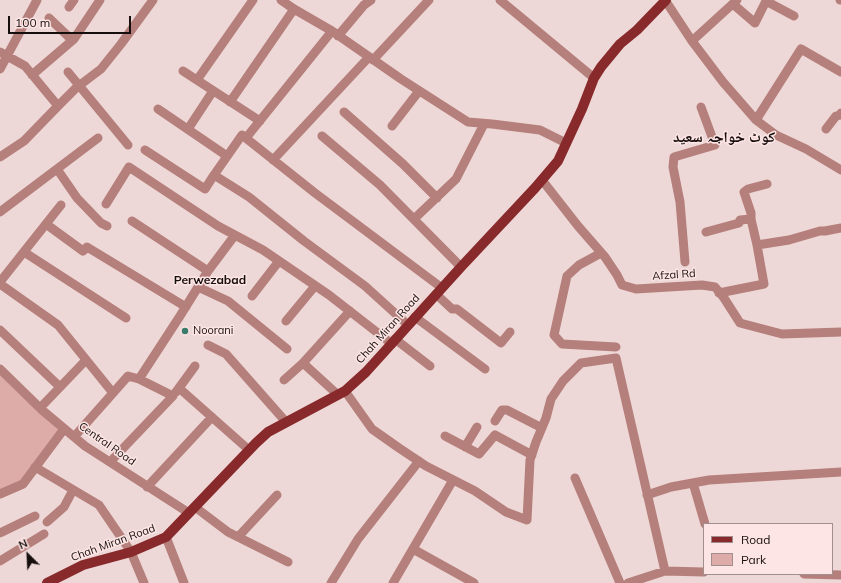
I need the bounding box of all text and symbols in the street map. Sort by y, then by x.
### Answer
scale bar [10,8,133,34]
text: 100 m [15,15,50,30]
district label: کوٹ خواجہ سعید [673,128,775,146]
street label: Afzal Rd [652,267,696,283]
district label: Perwezabad [174,273,246,287]
street label: Chah Miran Road [353,292,423,366]
place label: Noorani [193,324,233,338]
marker: Noorani [180,326,190,336]
street label: Central Road [76,420,138,468]
street label: Chah Miran Road [69,522,157,564]
legend [703,523,833,575]
text: Road [741,532,770,547]
north arrow [8,535,48,575]
text: N [16,536,30,552]
text: Park [741,552,766,567]

